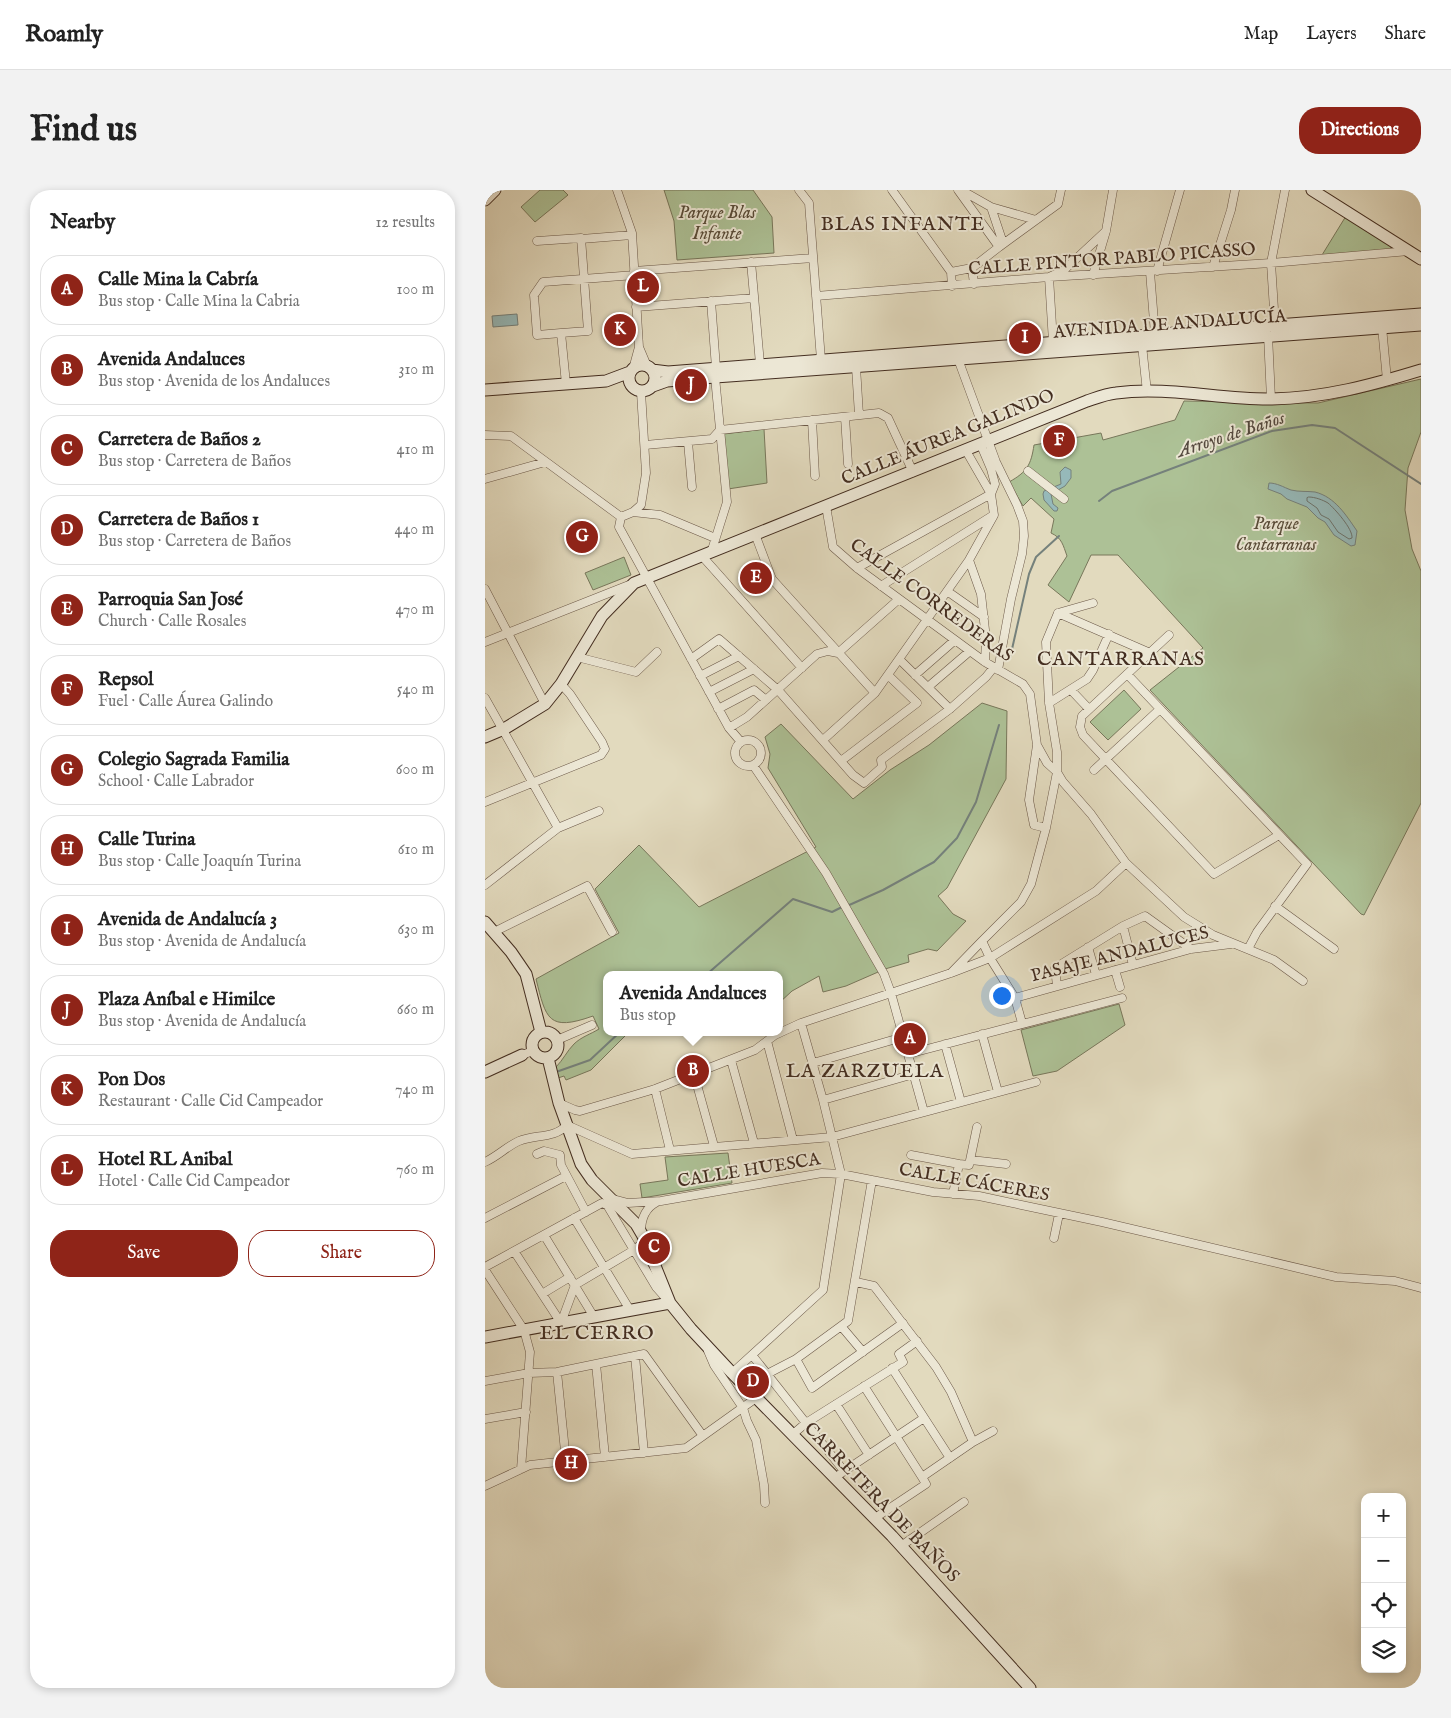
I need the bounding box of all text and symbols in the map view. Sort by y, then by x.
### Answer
text: Roamly [25,19,103,50]
text: Map [1244,23,1278,46]
text: Layers [1306,23,1357,46]
text: Share [1385,23,1426,46]
button: Directions [1299,107,1421,154]
text: Find us [30,108,137,153]
park label: Parque Blas Infante [678,202,757,246]
text: Nearby [50,209,115,236]
district label: BLAS INFANTE [821,212,985,237]
text: 12 results [375,213,435,233]
street label: CALLE PINTOR PABLO PICASSO [968,238,1257,282]
text: Calle Mina la Cabría [98,268,258,292]
pin: L [627,268,659,306]
text: A [62,280,72,300]
text: 100 m [397,280,434,300]
text: Bus stop · Calle Mina la Cabria [98,292,300,312]
street label: AVENIDA DE ANDALUCÍA [1051,303,1288,345]
pin: K [604,311,636,349]
pin: I [1009,319,1041,357]
text: Avenida Andaluces [98,348,245,372]
text: B [62,360,72,380]
text: 310 m [398,360,434,380]
pin: J [675,366,707,404]
text: Bus stop · Avenida de los Andaluces [98,372,330,392]
street label: CALLE ÁUREA GALINDO [837,383,1058,491]
water label: Arroyo de Baños [1172,406,1288,464]
pin: F [1043,422,1075,460]
text: Carretera de Baños 2 [98,428,261,452]
text: C [61,440,73,460]
text: 410 m [397,440,434,460]
text: Bus stop · Carretera de Baños [98,452,291,472]
text: Carretera de Baños 1 [98,508,259,532]
park label: Parque Cantarranas [1236,513,1317,557]
pin: G [566,518,598,556]
text: D [61,520,73,540]
text: 440 m [395,520,434,540]
text: Bus stop · Carretera de Baños [98,532,291,552]
street label: CALLE CORREDERAS [845,534,1017,668]
pin: E [740,559,772,597]
text: Parroquia San José [98,588,243,612]
text: E [61,600,73,620]
text: 470 m [395,600,434,620]
text: Church · Calle Rosales [98,612,246,632]
district label: CANTARRANAS [1037,647,1205,672]
text: Repsol [98,668,153,692]
text: F [62,680,72,700]
text: 540 m [397,680,434,700]
text: Fuel · Calle Áurea Galindo [98,692,273,712]
text: Colegio Sagrada Familia [98,748,289,772]
text: G [61,760,73,780]
text: 600 m [396,760,434,780]
text: School · Calle Labrador [98,772,254,792]
text: Calle Turina [98,828,195,852]
text: H [60,840,74,860]
text: 610 m [398,840,434,860]
text: Bus stop · Calle Joaquín Turina [98,852,301,872]
text: Avenida de Andalucía 3 [98,908,277,932]
text: I [64,920,70,940]
text: 630 m [398,920,434,940]
street label: PASAJE ANDALUCES [1029,922,1211,988]
text: Bus stop · Avenida de Andalucía [98,932,306,952]
popup [603,971,783,1036]
text: Avenida Andaluces [620,982,766,1006]
your location [989,983,1015,1009]
text: Plaza Aníbal e Himilce [98,988,275,1012]
text: J [64,1000,70,1020]
text: 660 m [397,1000,434,1020]
text: Bus stop [620,1006,676,1026]
text: Bus stop · Avenida de Andalucía [98,1012,306,1032]
pin: A [894,1020,926,1058]
pin: B [677,1052,709,1090]
district label: LA ZARZUELA [786,1059,944,1084]
text: Pon Dos [98,1068,165,1092]
text: K [61,1080,73,1100]
text: 740 m [395,1080,434,1100]
text: Restaurant · Calle Cid Campeador [98,1092,323,1112]
text: Hotel RL Anibal [98,1148,232,1172]
street label: CALLE HUESCA [676,1148,823,1194]
street label: CALLE CÁCERES [897,1156,1051,1208]
text: L [61,1160,73,1180]
text: 760 m [396,1160,434,1180]
text: Hotel · Calle Cid Campeador [98,1172,290,1192]
pin: C [638,1229,670,1267]
button: Save [50,1230,238,1277]
button: Share [248,1230,435,1277]
district label: EL CERRO [539,1321,655,1346]
pin: D [737,1363,769,1401]
street label: CARRETERA DE BAÑOS [798,1417,965,1588]
pin: H [555,1445,587,1483]
map controls [1361,1493,1406,1673]
button: + [1361,1493,1406,1538]
button: − [1361,1538,1406,1583]
button: locate [1361,1583,1406,1628]
button: layers [1361,1628,1406,1673]

